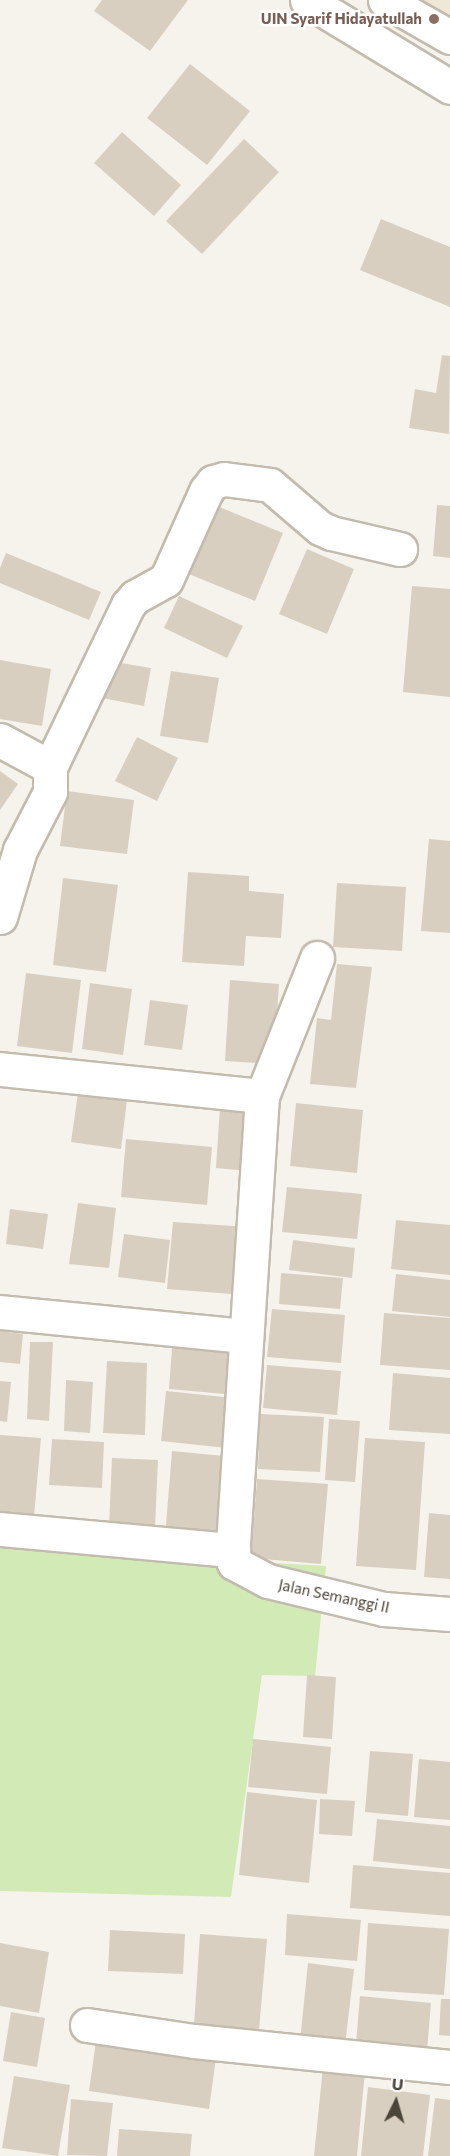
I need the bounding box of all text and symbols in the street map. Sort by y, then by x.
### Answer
place label: UIN Syarif Hidayatullah [261,10,422,28]
marker: UIN Syarif Hidayatullah [427,12,441,26]
street label: Jalan Semanggi II [277,1575,391,1617]
north arrow [366,2072,426,2132]
text: U [391,2074,404,2094]

